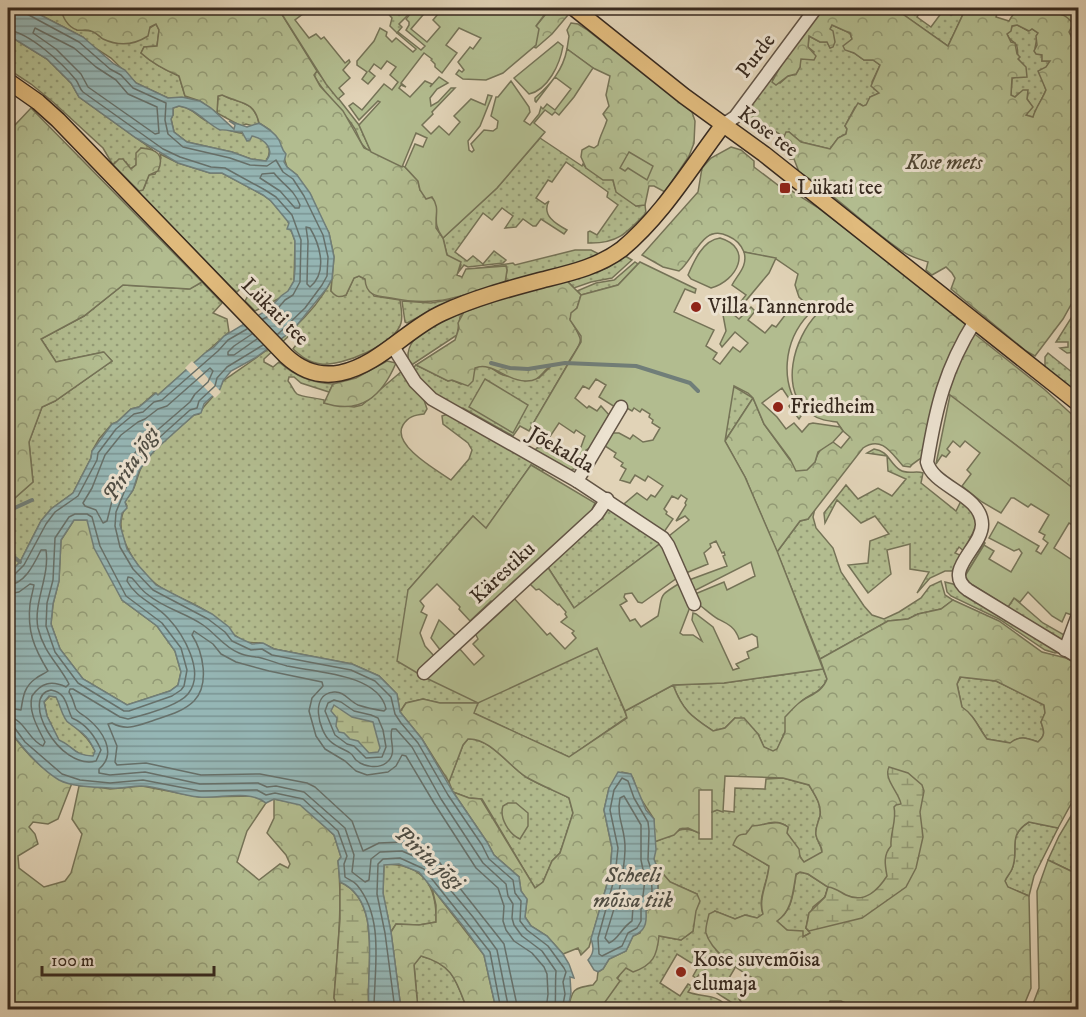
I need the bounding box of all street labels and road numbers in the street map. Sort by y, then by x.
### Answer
street label: Purde [731,28,781,83]
street label: Kose tee [733,101,804,163]
street label: Lükati tee [236,273,315,352]
street label: Jõekalda [522,420,599,479]
street label: Kärestiku [465,536,541,610]

